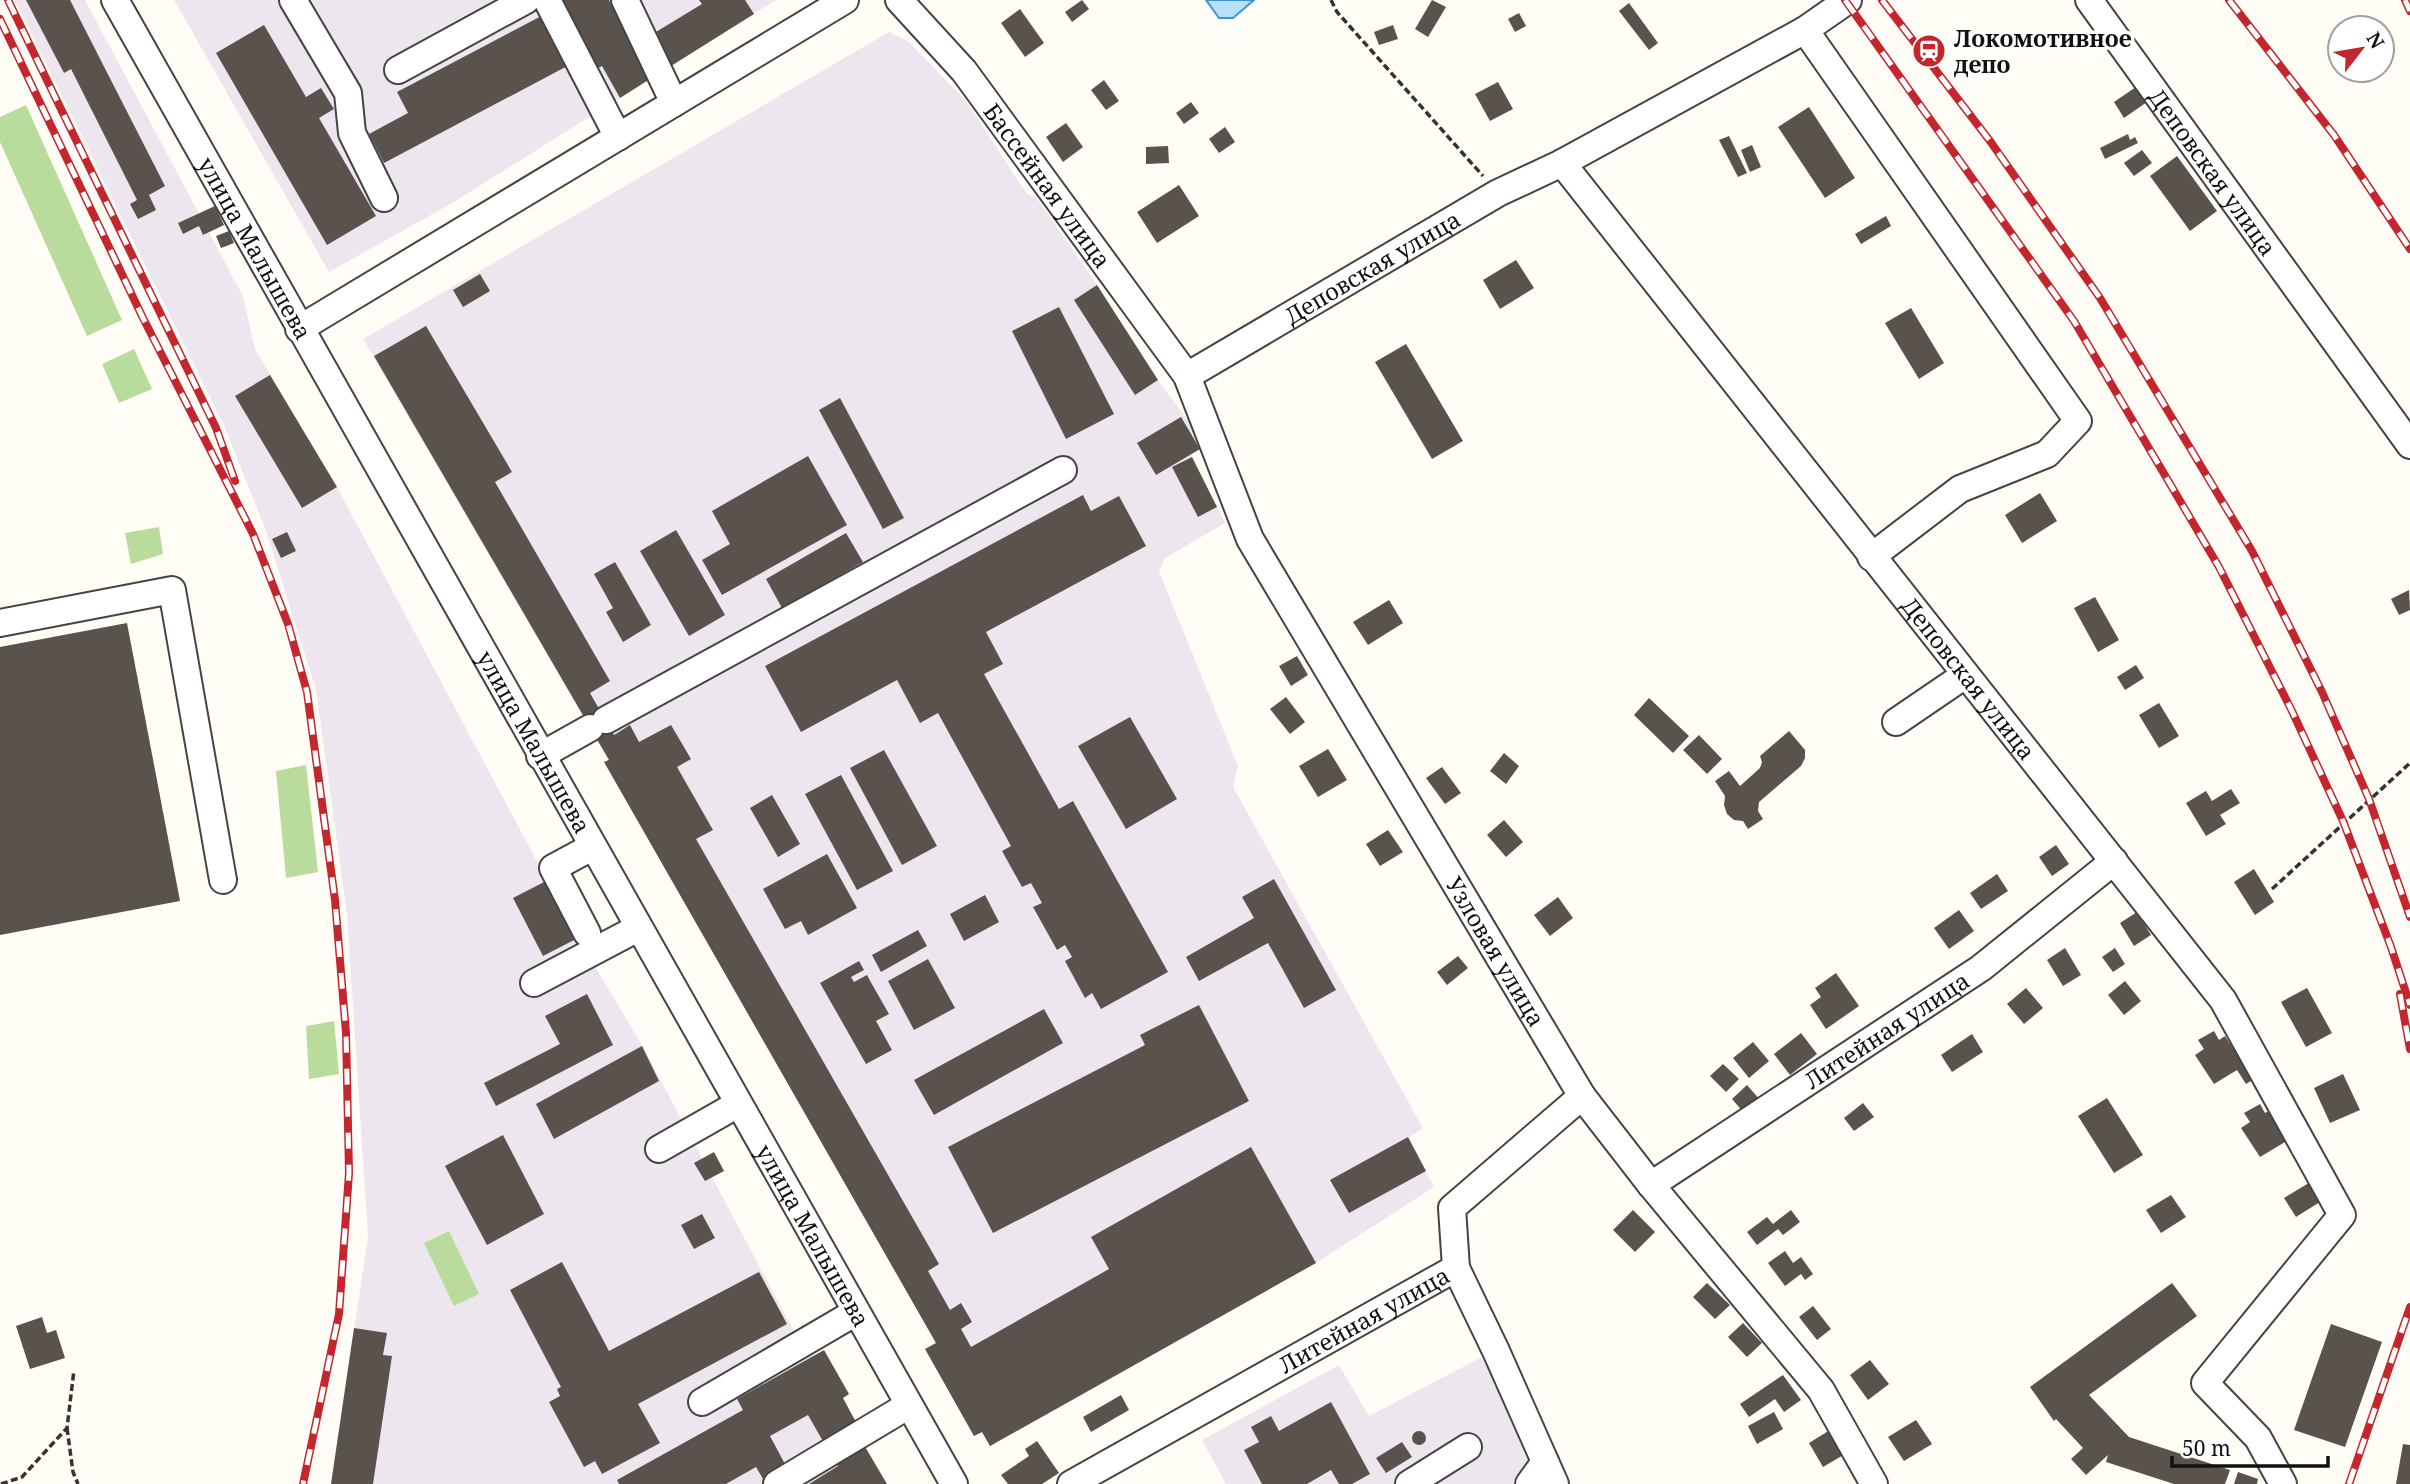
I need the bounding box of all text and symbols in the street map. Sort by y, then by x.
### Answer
north arrow [2326,14,2396,84]
place label: Локомотивное депо [1954,22,2132,80]
text: N [2361,27,2391,53]
station icon: Локомотивное депо [1910,32,1948,70]
street label: Деповская улица [2142,82,2284,262]
street label: Бассейная улица [977,97,1119,274]
street label: улица Малышева [191,151,320,345]
street label: Деповская улица [1278,203,1466,331]
street label: Деповская улица [1895,590,2043,766]
street label: улица Малышева [470,645,599,839]
street label: Узловая улица [1439,871,1553,1032]
street label: Литейная улица [1798,964,1975,1096]
street label: улица Малышева [749,1138,878,1332]
street label: Литейная улица [1273,1259,1455,1380]
scale bar [2172,1424,2328,1468]
text: 50 m [2182,1434,2231,1462]

